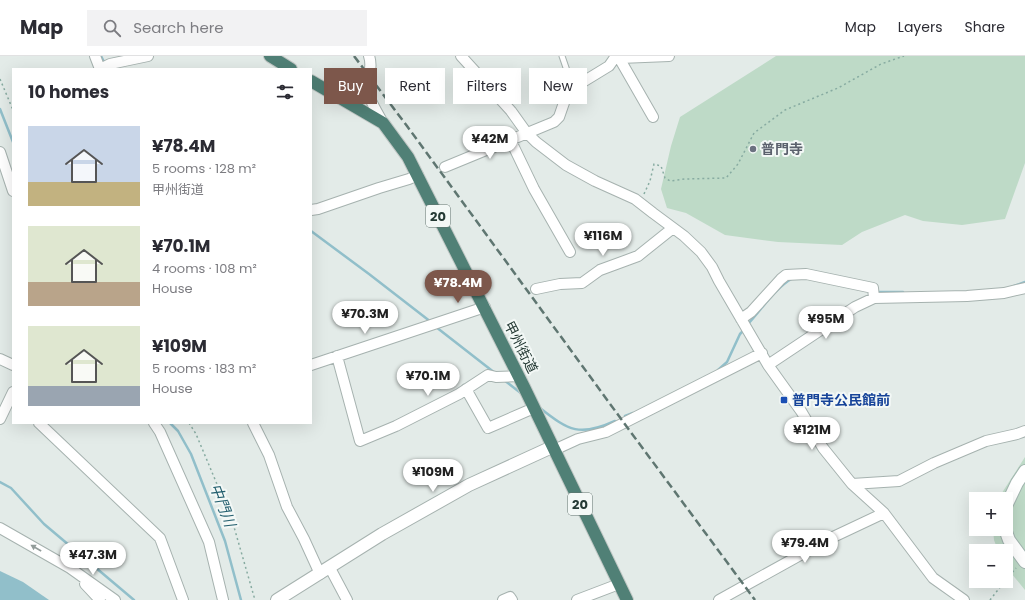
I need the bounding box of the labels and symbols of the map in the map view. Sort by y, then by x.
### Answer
pin: ¥42M [466,126,514,160]
place label: 普門寺 [761,139,803,159]
marker: 普門寺 [748,144,758,154]
road number: 20 [426,205,450,227]
pin: ¥116M [575,223,631,257]
pin: ¥78.4M [425,270,491,304]
pin: ¥70.3M [332,301,398,335]
pin: ¥95M [802,306,850,340]
street label: 甲州街道 [499,318,543,376]
pin: ¥70.1M [395,363,461,397]
place label: 普門寺公民館前 [792,390,890,410]
marker: 普門寺公民館前 [779,395,789,405]
pin: ¥121M [784,417,840,451]
pin: ¥109M [405,459,461,493]
water label: 中門川 [205,480,242,532]
road number: 20 [568,493,592,515]
pin: ¥79.4M [772,530,838,564]
pin: ¥47.3M [60,542,126,576]
one-way arrow [30,544,42,551]

